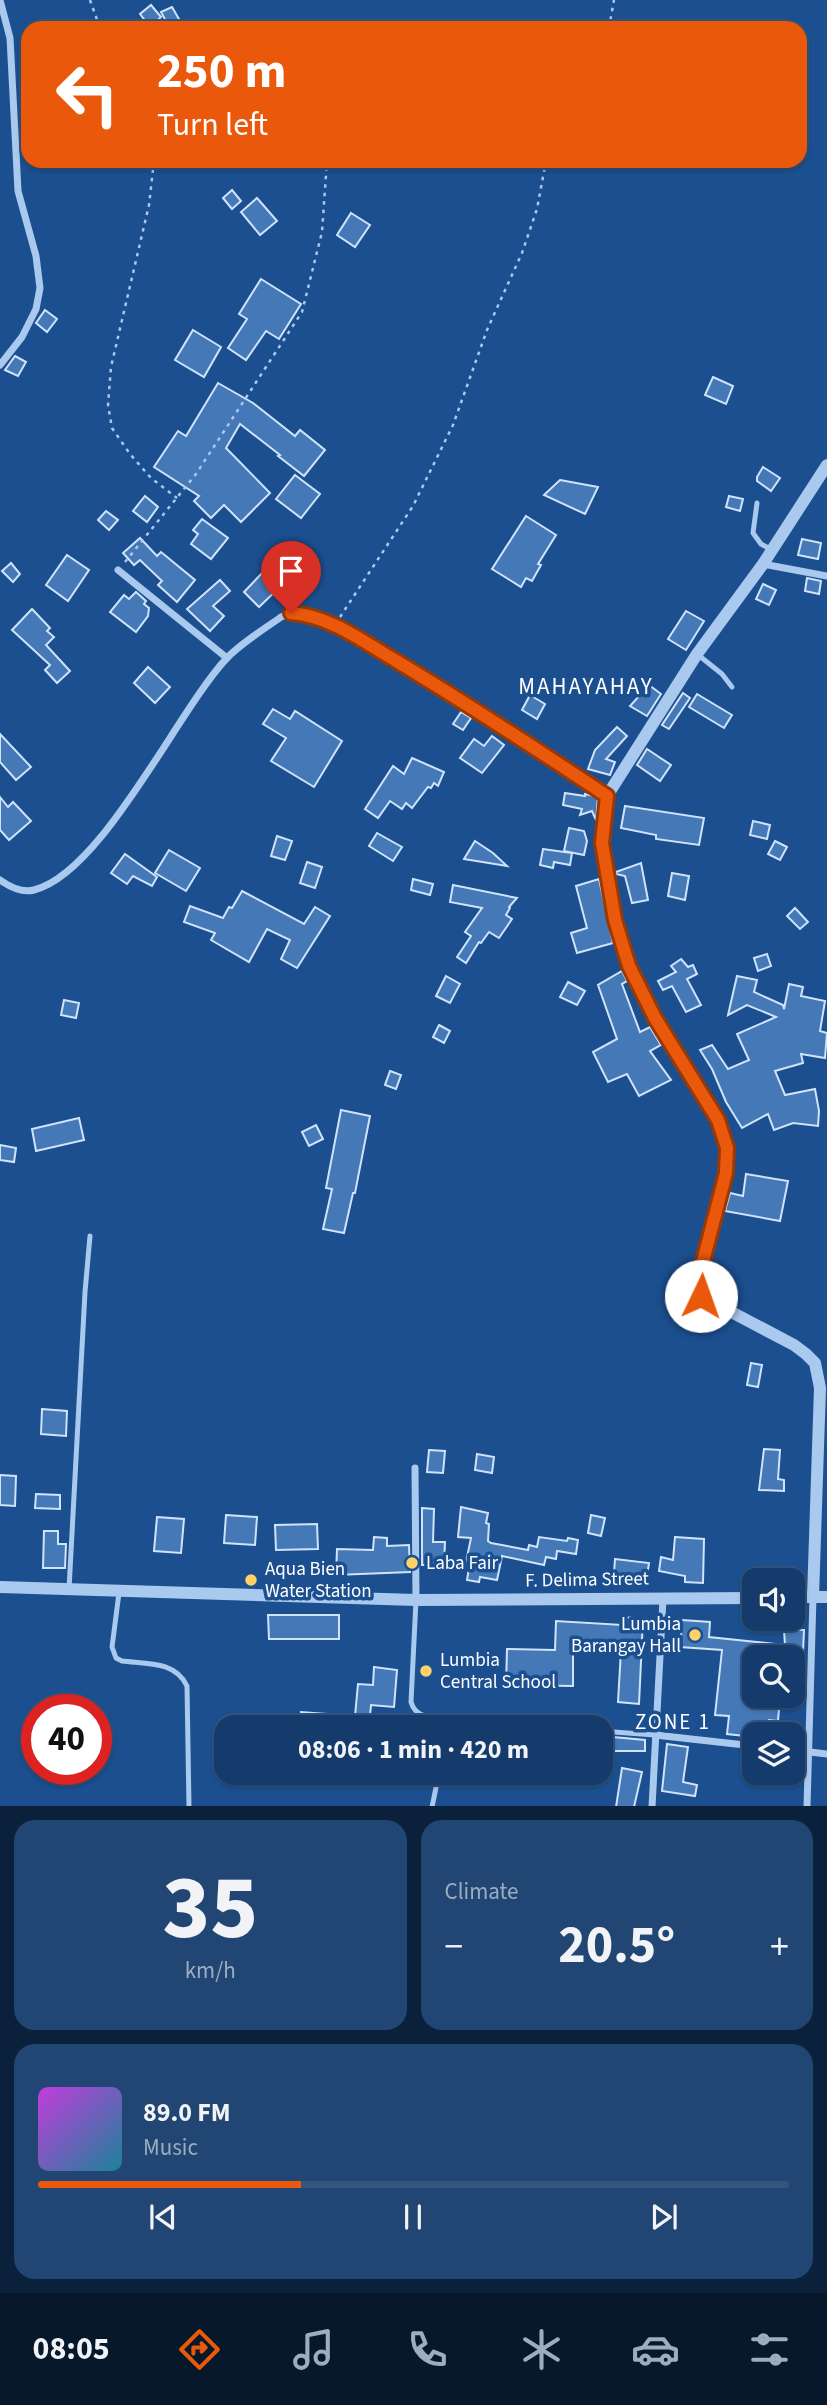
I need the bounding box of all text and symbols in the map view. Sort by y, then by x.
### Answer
text: 250 m [157,37,286,107]
icon: left [42,49,133,140]
text: Turn left [157,102,268,148]
pin [261,541,321,613]
icon: arrive [272,552,310,590]
district label: MAHAYAHAY [518,670,654,703]
position arrow [664,1259,738,1333]
place label: Laba Fair [426,1550,498,1577]
marker: Laba Fair [404,1555,420,1571]
place label: Aqua Bien Water Station [265,1556,372,1605]
street label: F. Delima Street [525,1565,650,1595]
map controls [742,1568,805,1785]
button: sound [742,1568,805,1631]
marker: Aqua Bien Water Station [243,1572,259,1588]
place label: Lumbia Barangay Hall [571,1611,681,1660]
marker: Lumbia Barangay Hall [687,1627,703,1643]
button: search [742,1645,805,1708]
place label: Lumbia Central School [440,1647,556,1696]
marker: Lumbia Central School [418,1663,434,1679]
speed limit sign: 40 [21,1694,112,1785]
district label: ZONE 1 [635,1707,711,1737]
button: layers [742,1722,805,1785]
text: 08:06 · 1 min · 420 m [298,1731,529,1768]
text: 35 [162,1844,258,1973]
text: Climate [445,1875,518,1908]
text: 20.5° [558,1909,675,1983]
text: − [445,1920,463,1974]
text: + [770,1920,789,1974]
text: km/h [185,1954,236,1987]
text: 89.0 FM [143,2094,231,2131]
text: Music [143,2131,198,2164]
icon: previous [144,2198,182,2236]
icon: pause [394,2198,432,2236]
icon: next [645,2198,683,2236]
icon: directions [175,2325,224,2374]
icon: music [289,2325,338,2374]
icon: phone [403,2325,452,2374]
icon: climate [517,2325,566,2374]
icon: car [631,2325,680,2374]
icon: filters [745,2325,794,2374]
text: 08:05 [33,2326,110,2372]

